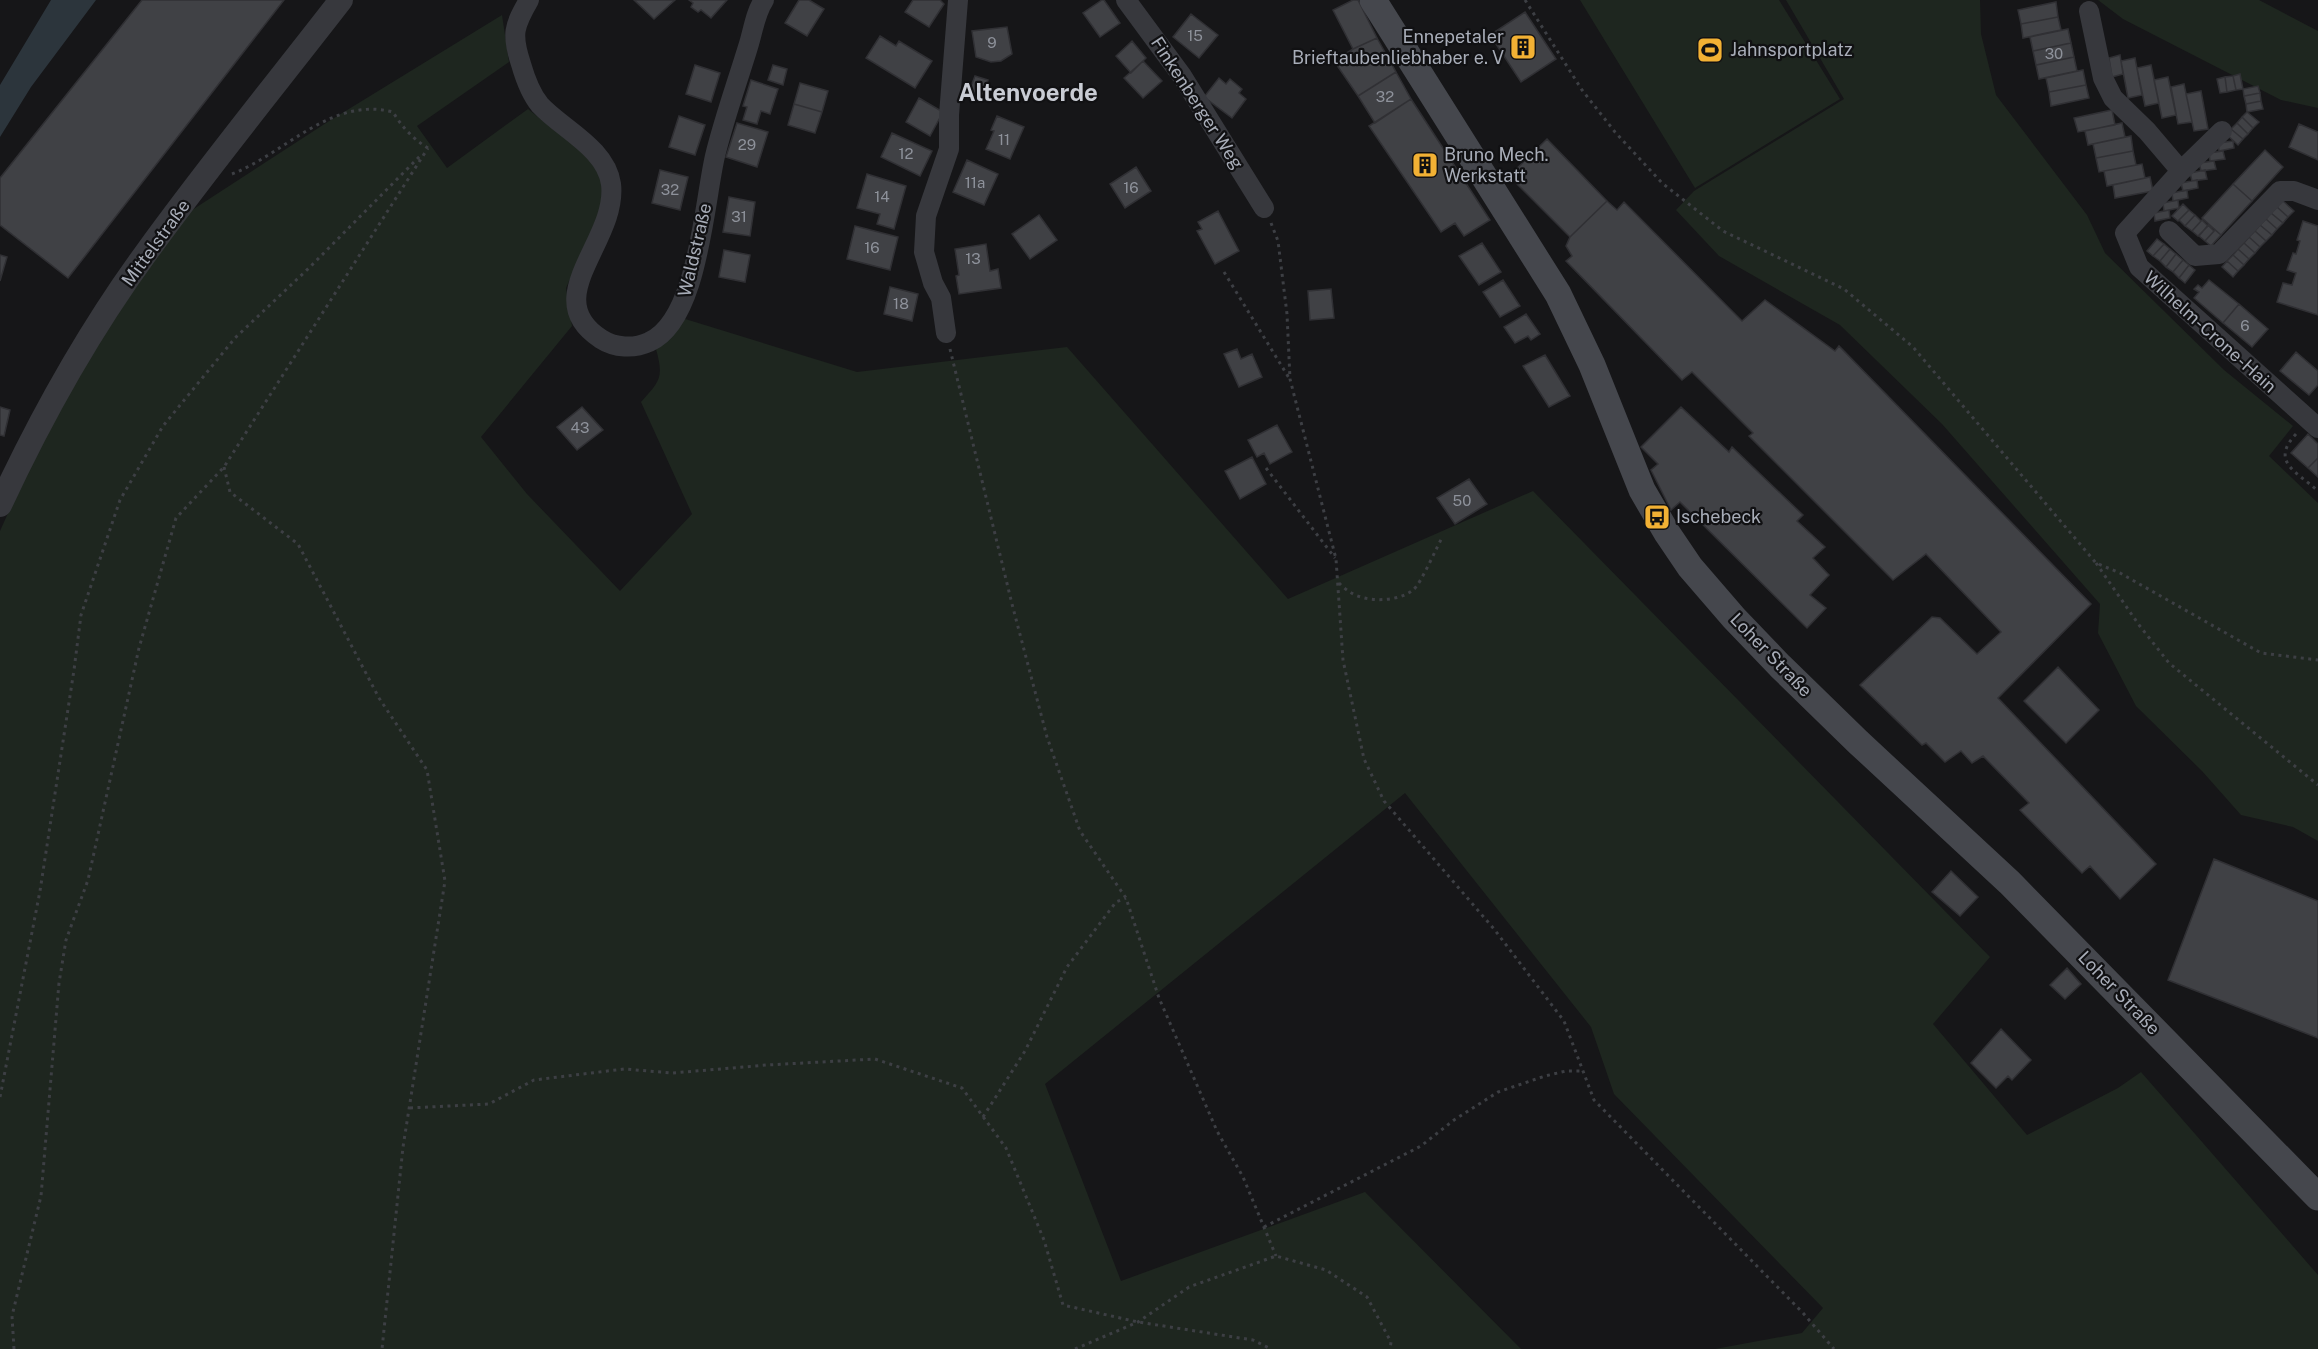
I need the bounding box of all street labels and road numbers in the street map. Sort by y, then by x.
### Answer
street label: Finkenberger Weg [1147,33,1248,173]
street label: Mittelstraße [117,195,194,290]
street label: Waldstraße [674,201,715,299]
street label: Wilhelm-Crone-Hain [2140,267,2281,397]
street label: Loher Straße [1726,608,1817,701]
street label: Loher Straße [2074,946,2165,1039]

